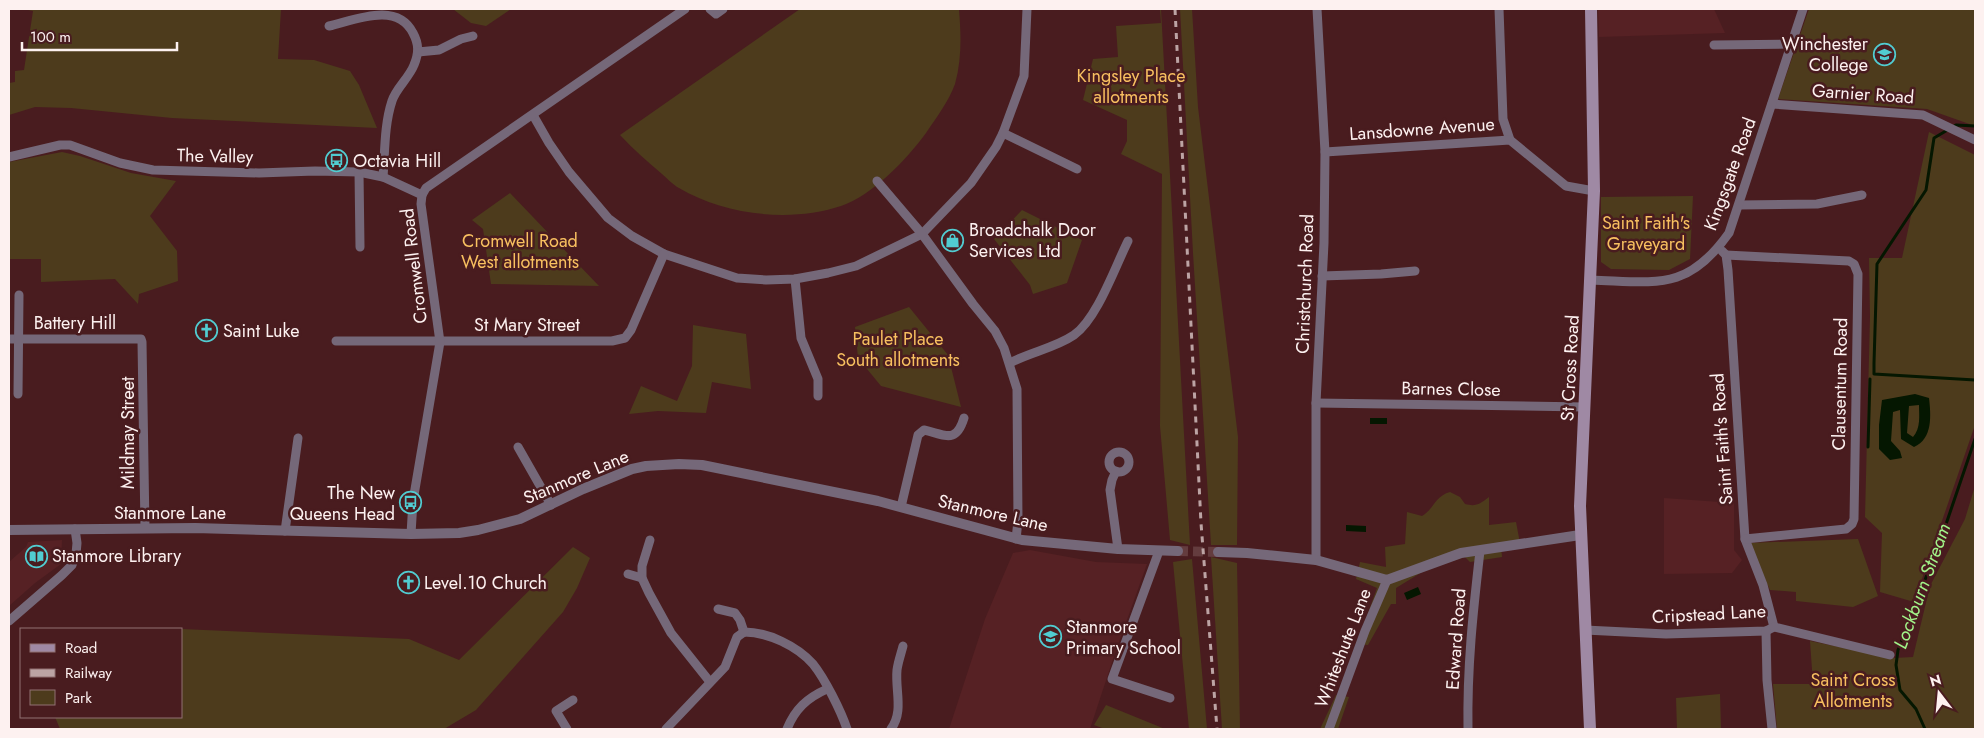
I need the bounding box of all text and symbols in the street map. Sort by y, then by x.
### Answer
scale bar [22,20,178,52]
text: 100 m [30,26,71,48]
place label: Winchester College [1782,31,1869,78]
school or university icon: Winchester College [1872,42,1896,66]
park label: Kingsley Place allotments [1077,63,1185,110]
street label: Garnier Road [1811,77,1915,111]
street label: Lansdowne Avenue [1348,111,1496,147]
street label: Kingsgate Road [1698,114,1762,234]
street label: The Valley [177,142,254,170]
place label: Octavia Hill [353,148,441,174]
bus stop icon: Octavia Hill [325,149,349,173]
street label: Cromwell Road [394,207,434,325]
park label: Saint Faith's Graveyard [1602,210,1690,257]
street label: Christchurch Road [1290,214,1320,354]
place label: Broadchalk Door Services Ltd [969,217,1097,264]
park label: Cromwell Road West allotments [461,228,579,275]
shop icon: Broadchalk Door Services Ltd [941,228,965,252]
street label: Battery Hill [34,310,116,336]
street label: St Mary Street [474,312,581,338]
street label: St Cross Road [1554,314,1586,422]
street label: Clausentum Road [1826,317,1854,451]
place label: Saint Luke [223,318,299,344]
church icon: Saint Luke [195,319,219,343]
park label: Paulet Place South allotments [836,326,960,373]
street label: Saint Faith's Road [1704,372,1740,506]
street label: Barnes Close [1401,375,1501,403]
street label: Mildmay Street [115,376,141,489]
street label: Stanmore Lane [519,443,633,511]
place label: The New Queens Head [290,480,396,527]
street label: Stanmore Lane [935,488,1051,538]
bus stop icon: The New Queens Head [399,491,423,515]
street label: Stanmore Lane [114,500,226,526]
water label: Lockburn Stream [1887,519,1957,653]
place label: Stanmore Library [52,543,181,569]
library icon: Stanmore Library [24,544,48,568]
place label: Level.10 Church [424,570,547,596]
church icon: Level.10 Church [396,571,420,595]
street label: Whiteshute Lane [1308,584,1378,712]
street label: Edward Road [1439,587,1473,691]
street label: Cripstead Lane [1651,598,1767,630]
place label: Stanmore Primary School [1066,614,1181,661]
school or university icon: Stanmore Primary School [1038,625,1062,649]
legend [20,628,182,718]
text: Road [65,637,97,659]
text: Railway [65,662,112,684]
park label: Saint Cross Allotments [1811,667,1895,714]
north arrow [1914,668,1964,718]
text: N [1927,669,1944,692]
text: Park [65,687,92,709]

